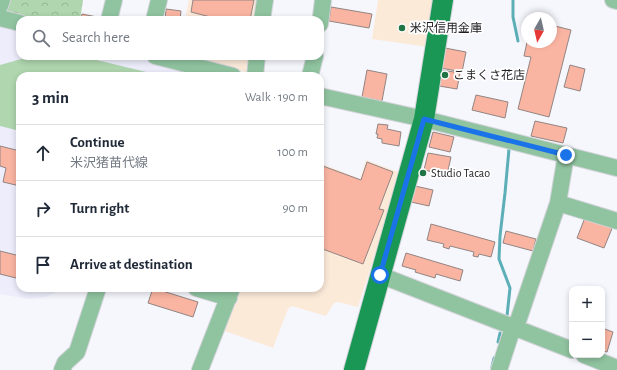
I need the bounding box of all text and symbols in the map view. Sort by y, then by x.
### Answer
north arrow [521,12,557,48]
search box [16,16,324,60]
place label: 米沢信用金庫 [410,21,482,34]
marker: 米沢信用金庫 [397,23,407,33]
icon: search [30,27,52,49]
text: Search here [62,30,130,45]
place label: こまくさ花店 [453,69,525,81]
marker: こまくさ花店 [440,70,450,80]
text: 3 min [32,89,69,106]
text: Walk · 190 m [245,91,308,104]
text: Continue [70,135,125,150]
icon: ahead [32,142,54,164]
text: 100 m [277,146,308,159]
route end [557,146,575,164]
text: 米沢猪苗代線 [70,157,148,170]
place label: Studio Tacao [431,167,490,179]
marker: Studio Tacao [418,168,428,178]
icon: right [32,198,54,220]
text: Turn right [70,201,129,216]
text: 90 m [282,202,308,215]
icon: arrive [32,254,54,276]
text: Arrive at destination [70,257,193,272]
route start [371,266,389,284]
map controls [569,286,605,358]
button: + [569,286,605,322]
button: − [569,322,605,358]

